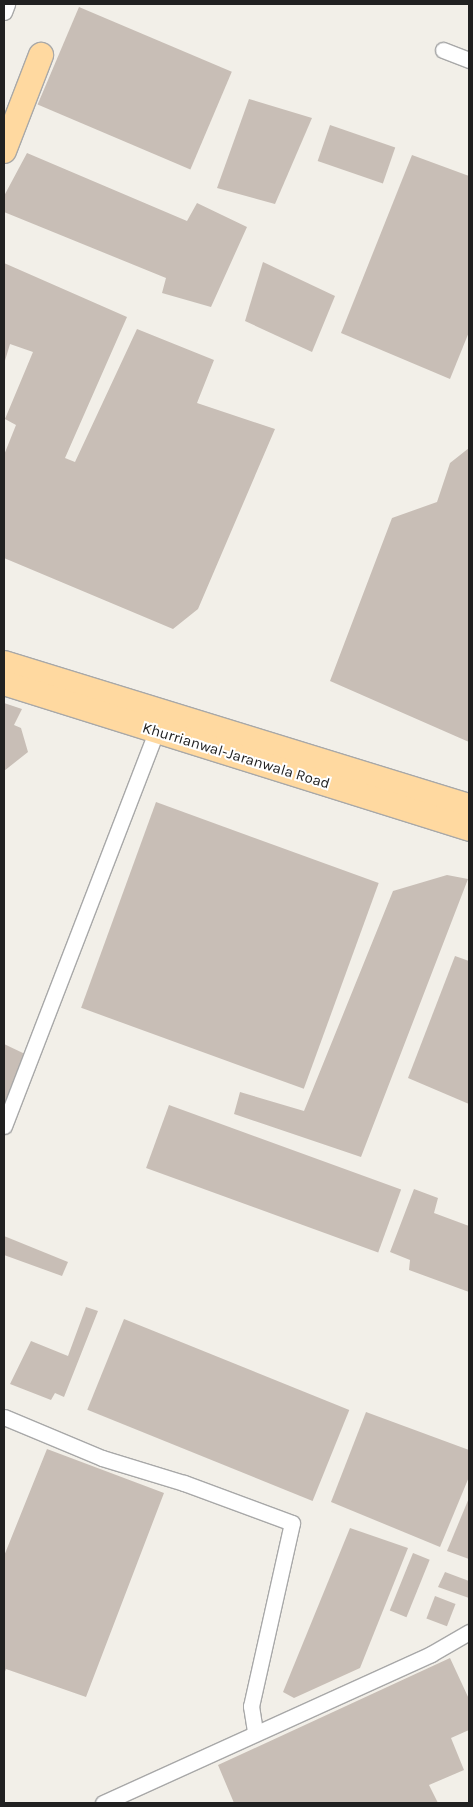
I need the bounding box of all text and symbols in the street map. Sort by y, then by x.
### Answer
street label: Khurrianwal-Jaranwala Road [140,719,332,793]

